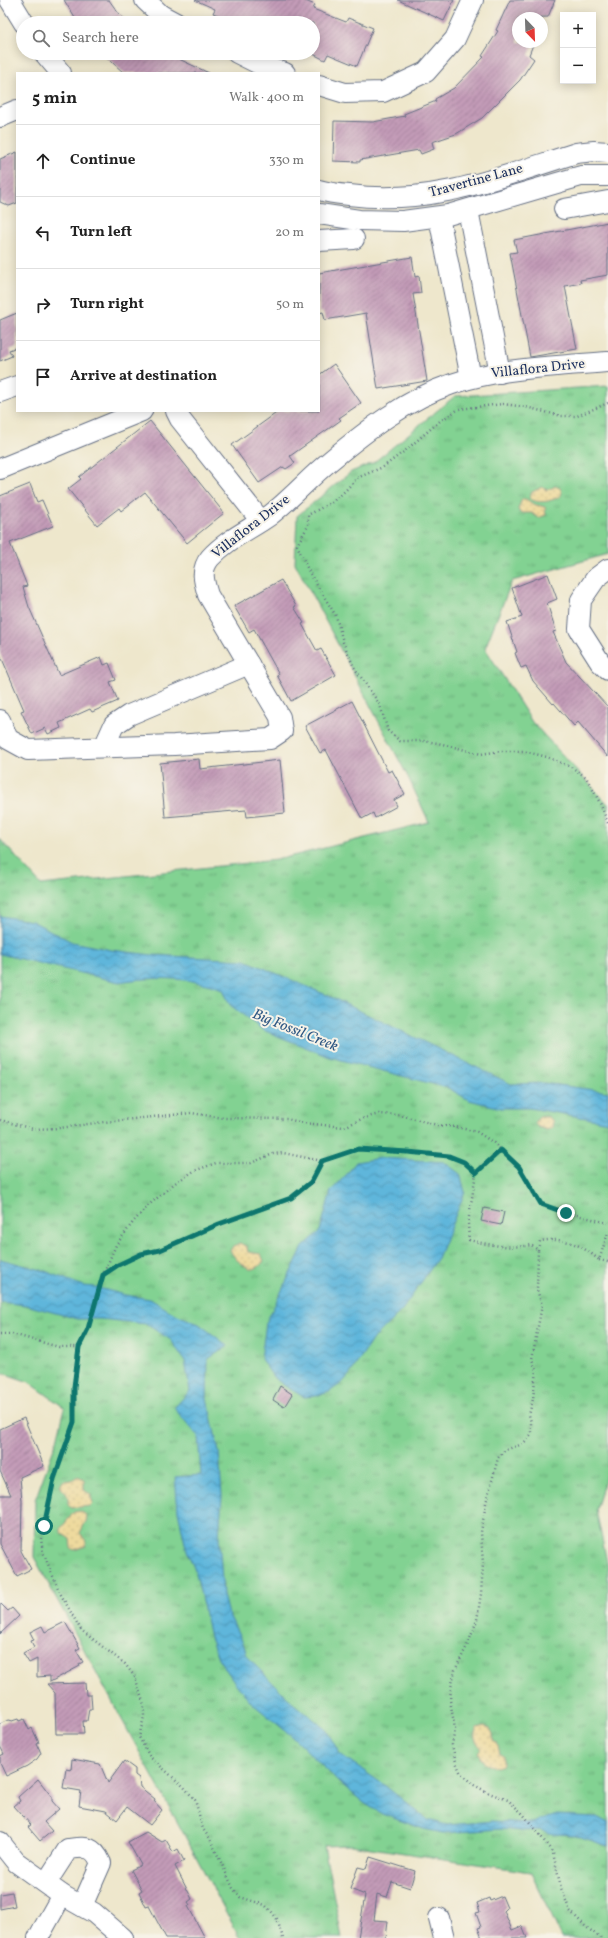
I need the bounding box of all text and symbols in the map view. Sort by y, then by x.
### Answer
north arrow [512,12,548,48]
map controls [560,12,596,84]
button: + [560,12,596,48]
search box [16,16,320,60]
icon: search [30,27,52,49]
text: Search here [62,28,139,49]
button: − [560,48,596,84]
text: 5 min [32,87,77,110]
text: Walk · 400 m [229,89,304,107]
icon: ahead [32,150,54,172]
text: Continue [70,150,135,171]
text: 330 m [269,152,304,170]
street label: Travertine Lane [427,159,525,203]
icon: left [32,222,54,244]
text: Turn left [70,222,132,243]
text: 20 m [275,224,304,242]
icon: right [32,294,54,316]
text: Turn right [70,294,144,315]
text: 50 m [276,296,304,314]
street label: Villaflora Drive [490,355,586,383]
icon: arrive [32,366,54,388]
text: Arrive at destination [70,366,217,387]
street label: Villaflora Drive [208,490,294,564]
water label: Big Fossil Creek [249,1004,341,1058]
route end [557,1204,575,1222]
route start [35,1517,53,1535]

